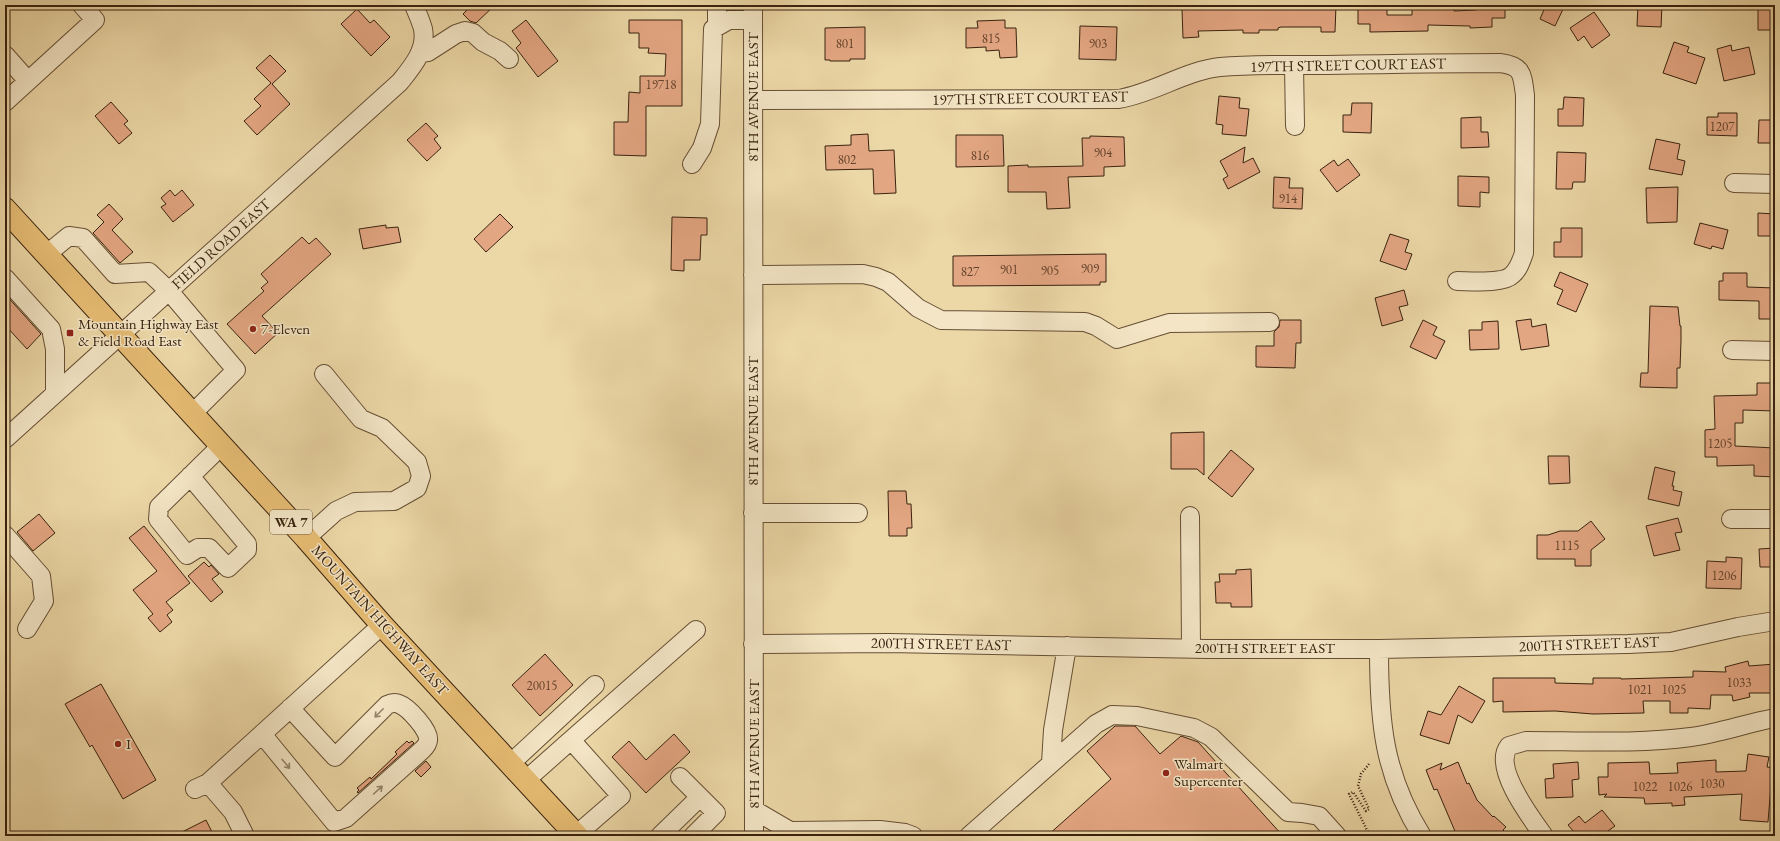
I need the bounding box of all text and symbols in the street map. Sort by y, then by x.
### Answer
house number: 815 [982,30,1000,47]
street label: 8TH AVENUE EAST [743,31,762,162]
house number: 801 [836,35,854,52]
house number: 903 [1089,35,1107,52]
street label: 197TH STREET COURT EAST [1250,53,1447,76]
house number: 19718 [645,76,677,93]
street label: 197TH STREET COURT EAST [932,86,1129,109]
house number: 1207 [1710,118,1735,135]
house number: 904 [1094,144,1113,161]
house number: 816 [971,147,989,164]
house number: 802 [838,151,857,168]
house number: 914 [1279,190,1298,207]
street label: FIELD ROAD EAST [167,194,275,293]
house number: 909 [1081,260,1100,277]
house number: 901 [1000,261,1018,278]
house number: 905 [1041,262,1059,279]
house number: 827 [961,263,980,280]
place label: Mountain Highway East & Field Road East [78,314,219,350]
place label: 7-Eleven [261,319,310,338]
marker: 7-Eleven [248,324,258,334]
marker: Mountain Highway East & Field Road East [65,328,75,338]
street label: 8TH AVENUE EAST [743,355,762,486]
house number: 1205 [1708,435,1732,452]
road number: WA 7 [270,510,312,534]
house number: 1115 [1555,537,1579,554]
street label: MOUNTAIN HIGHWAY EAST [308,540,454,700]
house number: 1206 [1712,567,1736,584]
street label: 200TH STREET EAST [1519,632,1660,655]
street label: 200TH STREET EAST [871,633,1012,654]
street label: 200TH STREET EAST [1195,638,1336,657]
house number: 1033 [1727,674,1751,691]
house number: 20015 [526,677,558,694]
street label: 8TH AVENUE EAST [744,678,763,809]
house number: 1021 [1628,681,1652,698]
house number: 1025 [1662,681,1686,698]
one-way arrow [374,708,384,718]
place label: I [126,734,131,753]
marker: I [113,739,123,749]
place label: Walmart Supercenter [1174,754,1243,790]
one-way arrow [282,759,291,770]
marker: Walmart Supercenter [1161,768,1171,778]
house number: 1030 [1700,775,1724,792]
house number: 1022 [1633,778,1658,795]
house number: 1026 [1668,778,1692,795]
one-way arrow [372,785,383,794]

